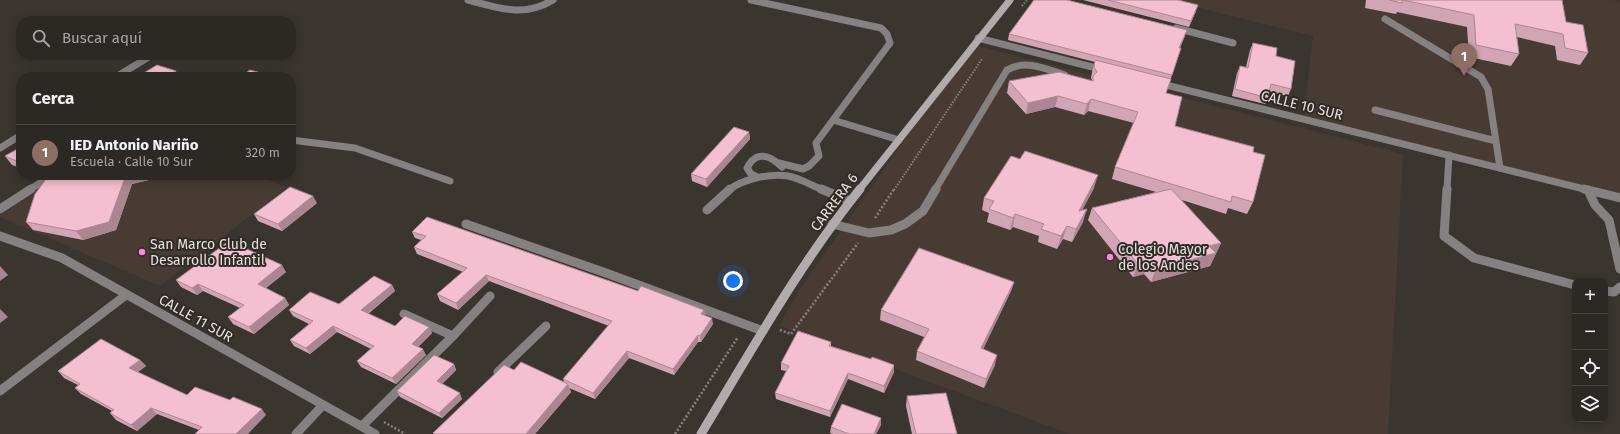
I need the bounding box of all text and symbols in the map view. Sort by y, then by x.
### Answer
search box [16,16,296,60]
icon: search [30,27,52,49]
text: Buscar aquí [62,29,142,47]
pin: 1 [1451,43,1477,76]
street label: CALLE 10 SUR [1259,87,1345,124]
text: Cerca [32,88,74,109]
text: IED Antonio Nariño [70,136,198,154]
text: 1 [42,145,48,160]
text: 320 m [245,145,280,160]
text: Escuela · Calle 10 Sur [70,154,193,169]
street label: CARRERA 6 [807,170,862,235]
place label: San Marco Club de Desarrollo Infantil [150,236,267,269]
place label: Colegio Mayor de los Andes [1118,241,1208,274]
marker: San Marco Club de Desarrollo Infantil [137,247,147,257]
marker: Colegio Mayor de los Andes [1105,252,1115,262]
your location [723,271,743,291]
map controls [1572,278,1608,422]
button: + [1572,278,1608,314]
street label: CALLE 11 SUR [156,291,236,346]
button: − [1572,314,1608,350]
button: locate [1572,350,1608,386]
button: layers [1572,386,1608,422]

